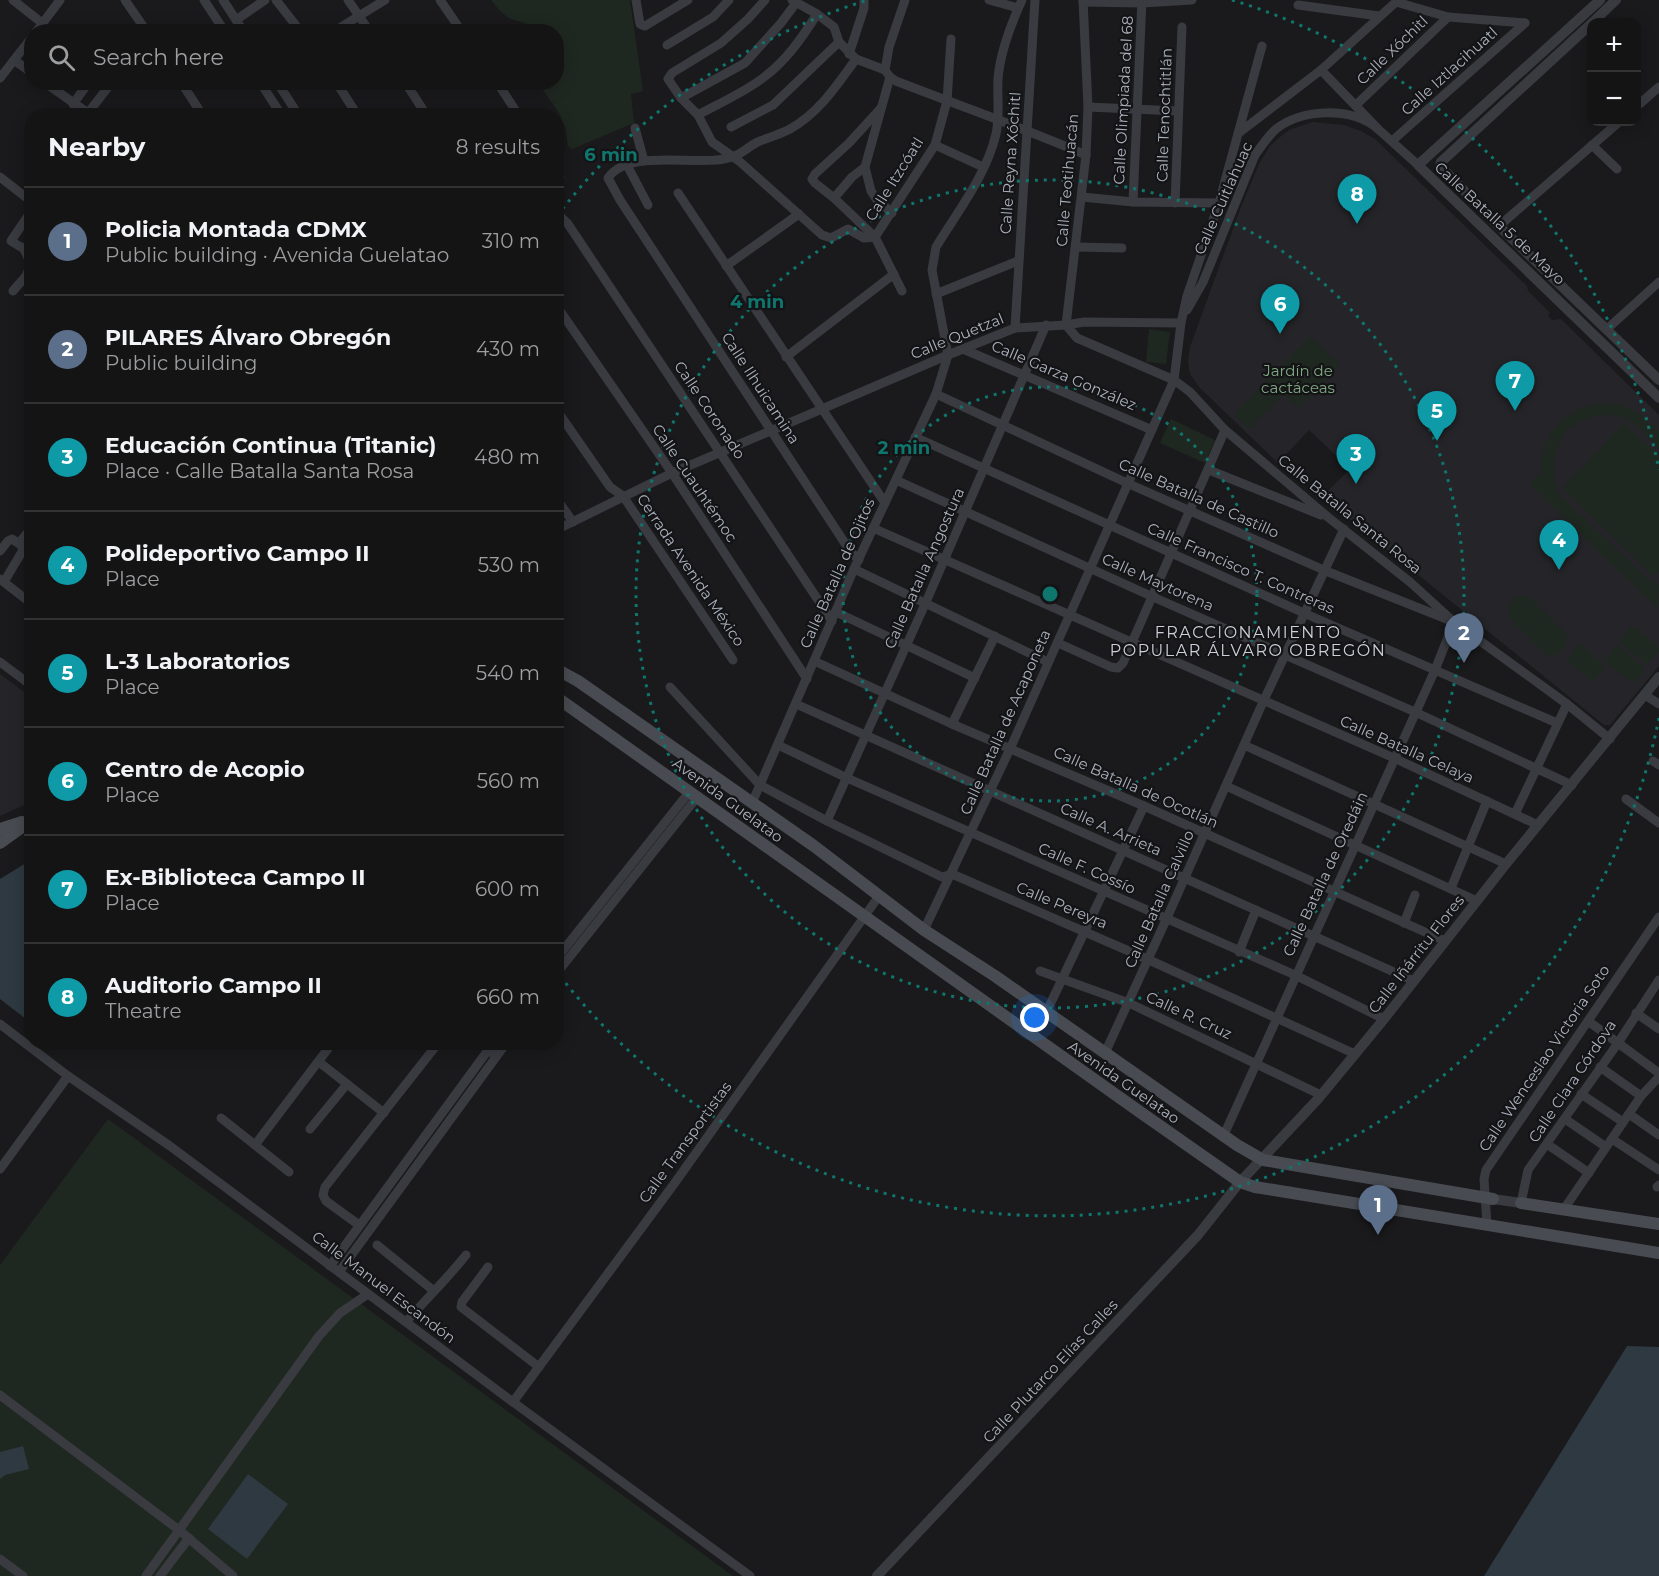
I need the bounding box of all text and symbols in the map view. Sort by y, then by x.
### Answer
street label: Calle Xóchitl [1352,11,1432,89]
street label: Calle Olimpiada del 68 [1109,15,1137,185]
map controls [1587,18,1641,126]
button: + [1587,18,1641,72]
street label: Calle Iztlacihuatl [1397,23,1501,119]
search box [24,24,564,90]
icon: search [45,41,78,74]
text: Search here [93,44,224,71]
street label: Calle Tenochtitlán [1152,48,1176,182]
button: − [1587,72,1641,126]
street label: Calle Reyna Xóchitl [996,91,1024,235]
street label: Calle Teotihuacán [1052,113,1082,247]
text: Nearby [48,131,145,163]
street label: Calle Itzcóatl [861,134,927,224]
text: 8 results [456,135,540,159]
street label: Calle Cuitlahuac [1190,139,1256,257]
text: 6 min [584,144,638,166]
street label: Calle Batalla 5 de Mayo [1431,157,1569,289]
pin: 8 [1338,174,1376,224]
text: Policia Montada CDMX [105,216,367,243]
text: 1 [64,229,71,253]
text: 310 m [482,229,540,253]
text: Public building · Avenida Guelatao [105,243,449,267]
pin: 6 [1260,284,1300,334]
text: 4 min [730,291,784,313]
street label: Calle Quetzal [908,309,1006,363]
text: PILARES Álvaro Obregón [105,324,391,351]
street label: Calle Ilhuicamina [718,329,804,447]
street label: Calle Garza González [989,336,1140,414]
text: 2 [62,337,73,361]
text: 430 m [476,337,540,361]
text: Public building [105,351,258,375]
street label: Calle Coronado [670,357,750,463]
park label: Jardín de cactáceas [1261,361,1335,397]
pin: 7 [1496,362,1534,411]
pin: 5 [1418,392,1456,441]
street label: Calle Cuauhtémoc [648,420,742,546]
text: Educación Continua (Titanic) [105,432,436,459]
pin: 3 [1336,434,1376,484]
text: 2 min [878,437,930,459]
text: 3 [62,445,73,469]
text: 480 m [474,445,540,469]
street label: Calle Batalla Santa Rosa [1274,450,1426,578]
street label: Calle Batalla de Castillo [1116,454,1282,542]
text: Place · Calle Batalla Santa Rosa [105,459,414,483]
street label: Calle Batalla Angostura [880,484,968,652]
street label: Cerrada Avenida México [633,490,749,650]
street label: Calle Batalla de Ojitos [795,495,879,651]
street label: Calle Francisco T. Contreras [1144,518,1338,618]
pin: 4 [1540,520,1578,570]
text: Polideportivo Campo II [105,540,369,567]
street label: Calle Maytorena [1099,549,1217,615]
text: 4 [61,553,74,577]
text: 530 m [478,553,540,577]
text: Place [105,567,160,591]
centre of rings [1040,584,1060,604]
pin: 2 [1444,614,1484,663]
district label: FRACCIONAMIENTO POPULAR ÁLVARO OBREGÓN [1110,623,1386,660]
street label: Calle Batalla de Acaponeta [956,626,1054,818]
text: L-3 Laboratorios [105,648,290,675]
text: 5 [62,661,73,685]
text: 540 m [476,661,540,685]
text: Place [105,675,160,699]
street label: Calle Batalla Celaya [1337,711,1477,787]
street label: Calle Batalla de Ocotlán [1051,742,1221,832]
street label: Avenida Guelatao [669,753,787,847]
text: Centro de Acopio [105,756,305,783]
text: 6 [61,769,74,793]
text: 560 m [477,769,540,793]
text: Place [105,783,160,807]
street label: Calle Batalla de Oredáin [1278,788,1372,960]
street label: Calle A. Arrieta [1057,798,1165,860]
street label: Calle Batalla Calvillo [1120,827,1198,971]
street label: Calle F. Cossío [1035,838,1139,898]
text: Ex-Biblioteca Campo II [105,864,366,891]
text: 7 [61,877,74,901]
text: 600 m [475,877,540,901]
street label: Calle Pereyra [1014,877,1110,933]
text: Place [105,891,160,915]
street label: Calle Iñárritu Flores [1364,891,1468,1017]
street label: Calle Wenceslao Victoria Soto [1474,961,1614,1155]
text: Auditorio Campo II [105,972,322,999]
text: 8 [61,985,74,1009]
text: 660 m [476,985,540,1009]
street label: Calle R. Cruz [1143,987,1235,1043]
text: Theatre [105,999,182,1023]
your location [1020,1003,1049,1032]
street label: Calle Clara Córdova [1524,1016,1620,1146]
street label: Avenida Guelatao [1064,1036,1184,1128]
street label: Calle Transportistas [634,1077,736,1207]
pin: 1 [1358,1186,1398,1235]
street label: Calle Manuel Escandón [308,1227,460,1347]
street label: Calle Plutarco Elías Calles [978,1295,1122,1447]

